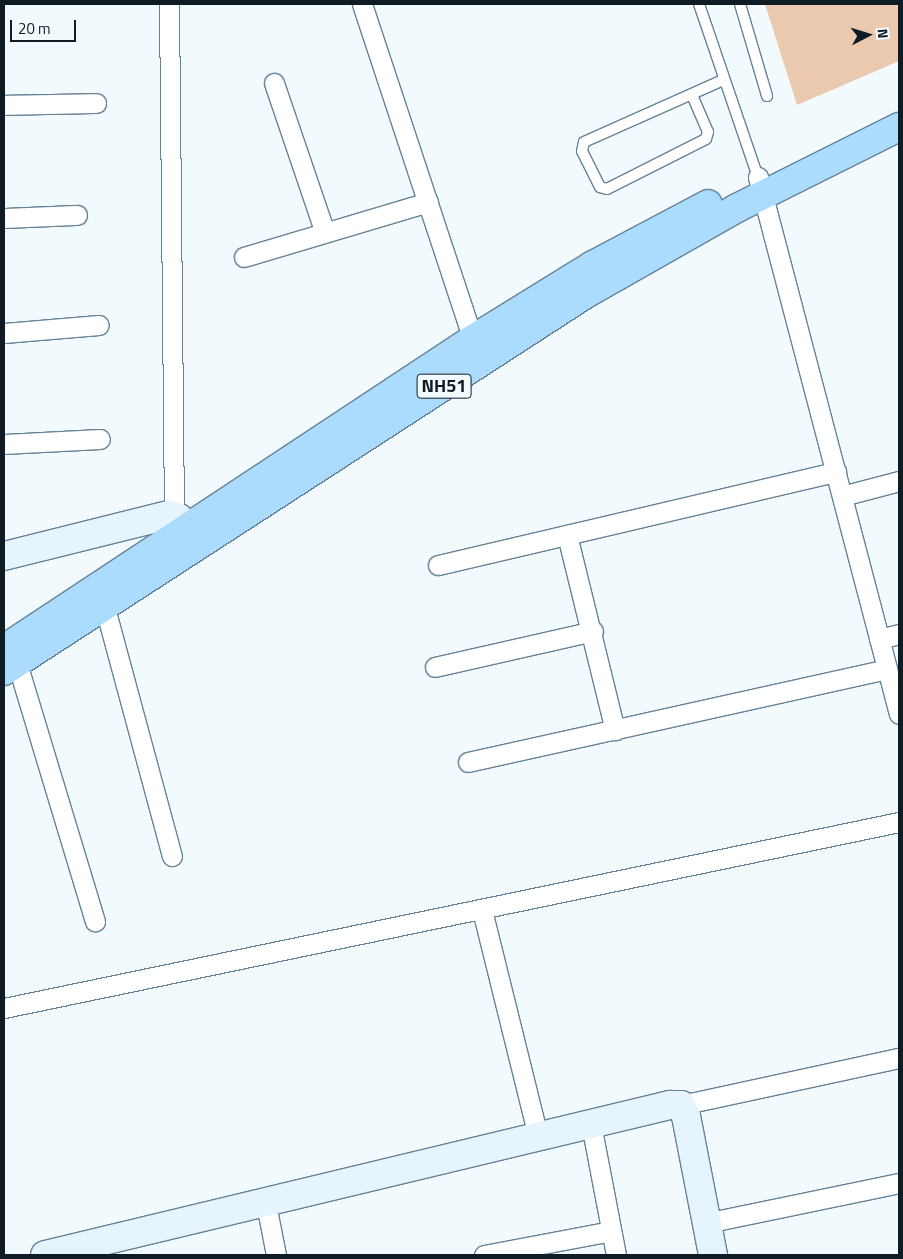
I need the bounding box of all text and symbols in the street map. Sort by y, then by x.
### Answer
scale bar [12,10,79,42]
north arrow [843,10,893,60]
text: 20 m [18,17,51,40]
text: N [873,28,894,39]
road number: NH51 [416,371,472,402]

